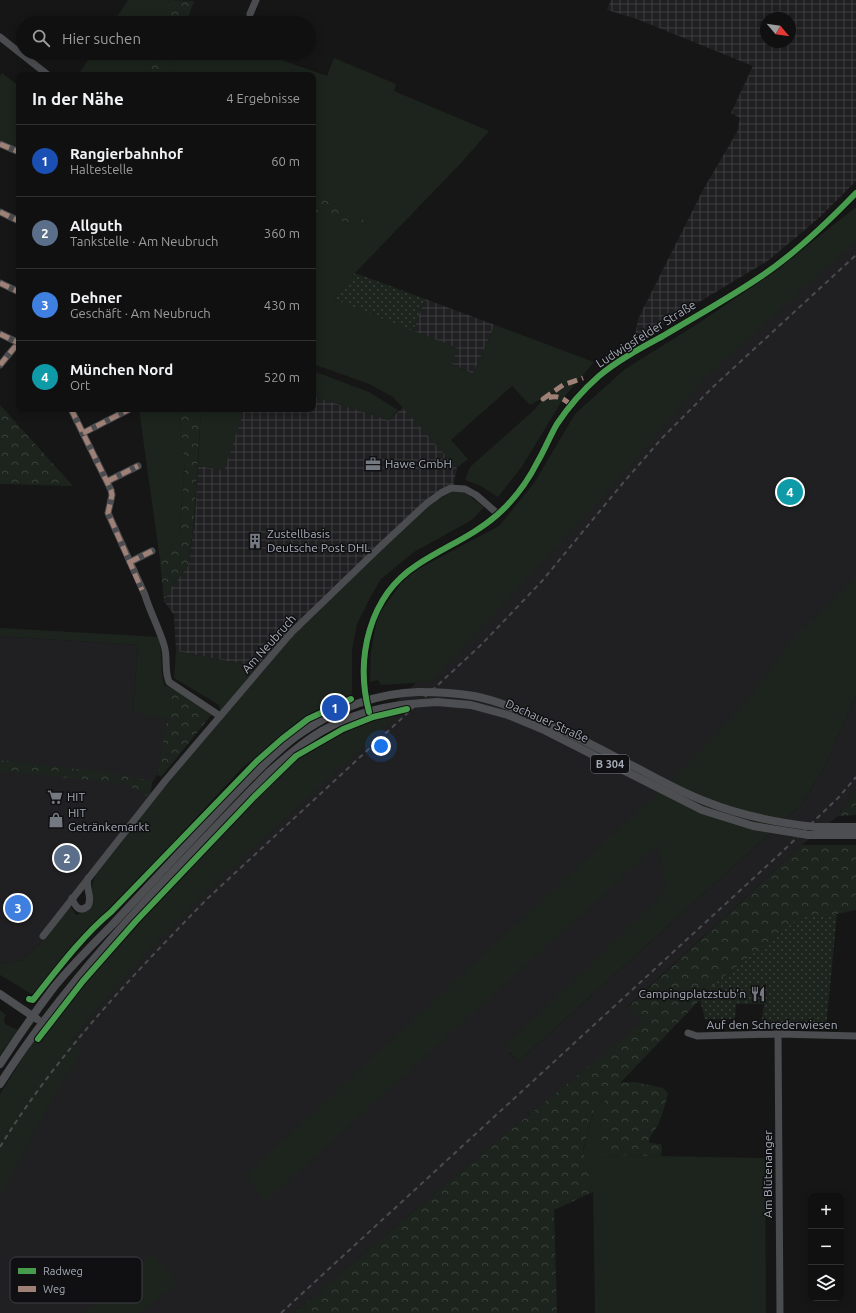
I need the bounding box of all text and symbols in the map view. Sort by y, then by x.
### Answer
north arrow [760,12,796,48]
search box [16,16,316,60]
icon: search [30,27,52,49]
text: Hier suchen [62,30,141,47]
text: In der Nähe [32,89,124,108]
text: 4 Ergebnisse [226,91,300,105]
text: Rangierbahnhof [70,145,183,162]
text: 1 [41,154,49,168]
text: 60 m [271,154,300,168]
text: Haltestelle [70,162,133,176]
text: Allguth [70,217,123,234]
text: 2 [41,226,49,240]
text: 360 m [264,226,300,240]
text: Tankstelle · Am Neubruch [70,234,218,248]
text: Dehner [70,289,122,306]
text: 3 [41,298,49,312]
text: 430 m [264,298,300,312]
street label: Ludwigsfelder Straße [593,298,698,370]
text: Geschäft · Am Neubruch [70,306,211,320]
text: München Nord [70,361,173,378]
text: 4 [41,370,49,384]
text: 520 m [264,370,300,384]
text: Ort [70,378,90,392]
office icon: Hawe GmbH [364,455,382,473]
place label: Hawe GmbH [385,457,452,470]
pin: 4 [777,477,803,507]
place label: Zustellbasis Deutsche Post DHL [267,527,370,554]
building icon: Zustellbasis Deutsche Post DHL [246,532,264,550]
street label: Am Neubruch [239,612,298,675]
pin: 1 [322,693,348,723]
street label: Dachauer Straße [504,696,591,745]
your location [371,736,391,756]
road number: B 304 [591,755,629,773]
supermarket icon: HIT [46,788,64,806]
place label: HIT [67,790,85,803]
place label: HIT Getränkemarkt [68,806,149,833]
shop icon: HIT Getränkemarkt [47,811,65,829]
pin: 2 [54,843,80,873]
pin: 3 [5,893,31,923]
restaurant icon: Campingplatzstub'n [749,985,767,1003]
place label: Campingplatzstub'n [639,987,746,1000]
street label: Auf den Schrederwiesen [706,1018,838,1031]
street label: Am Blütenanger [761,1130,774,1218]
map controls [808,1193,844,1301]
button: + [808,1193,844,1229]
button: − [808,1229,844,1265]
legend [10,1257,142,1303]
text: Radweg [43,1265,83,1277]
button: layers [808,1265,844,1301]
text: Weg [43,1283,65,1295]

